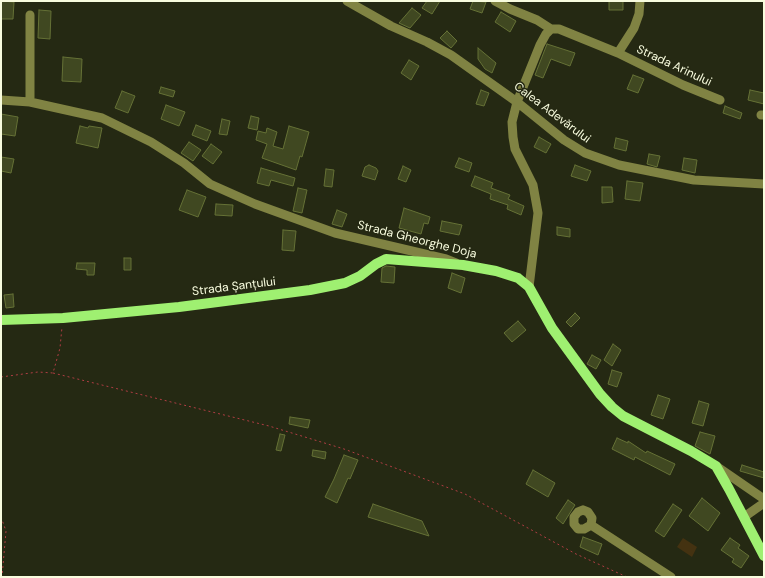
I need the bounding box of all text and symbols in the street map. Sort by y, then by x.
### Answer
street label: Strada Arinului [634,42,714,90]
street label: Calea Adevărului [511,79,593,147]
street label: Strada Gheorghe Doja [356,218,478,262]
street label: Strada Șanțului [191,275,277,299]

